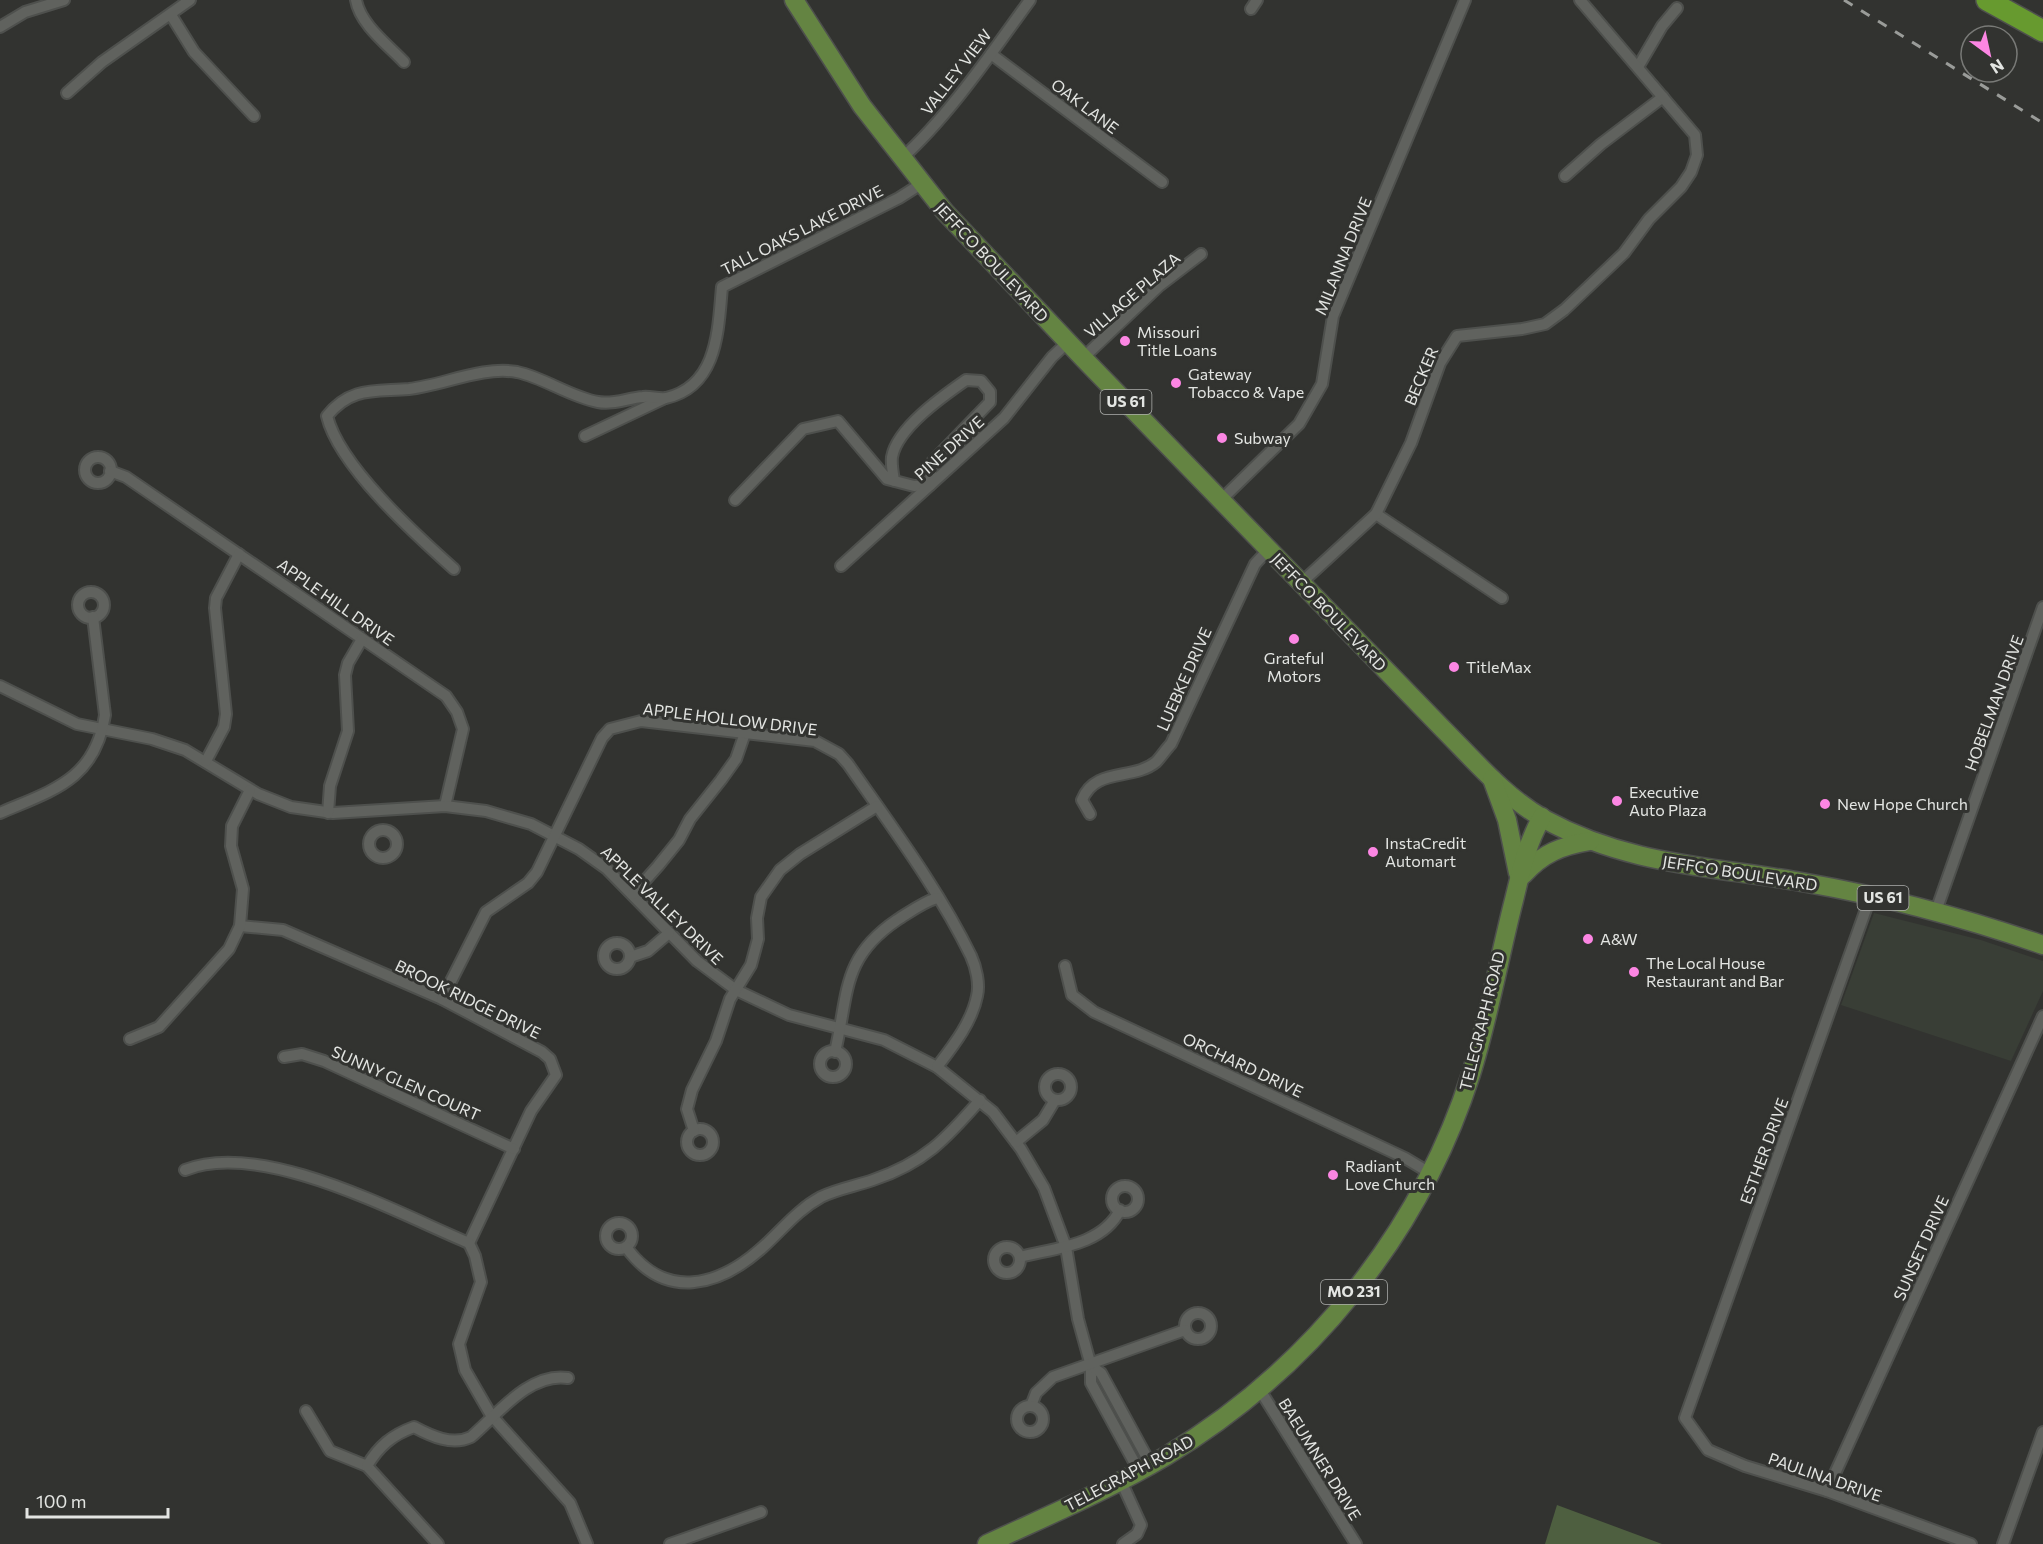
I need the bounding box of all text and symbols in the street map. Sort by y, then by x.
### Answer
north arrow [1959,24,2019,84]
street label: VALLEY VIEW [916,25,995,118]
text: N [1987,56,2008,78]
street label: OAK LANE [1048,74,1123,137]
street label: TALL OAKS LAKE DRIVE [718,180,886,279]
street label: MILANNA DRIVE [1310,194,1375,318]
street label: JEFFCO BOULEVARD [932,198,1053,325]
street label: VILLAGE PLAZA [1080,248,1183,341]
place label: Missouri Title Loans [1137,322,1217,359]
marker: Missouri Title Loans [1118,334,1132,348]
street label: BECKER [1400,343,1441,408]
place label: Gateway Tobacco & Vape [1188,364,1304,401]
marker: Gateway Tobacco & Vape [1169,376,1183,390]
road number: US 61 [1100,390,1152,414]
street label: PINE DRIVE [910,412,987,484]
place label: Subway [1234,428,1291,447]
marker: Subway [1215,431,1229,445]
street label: JEFFCO BOULEVARD [1268,549,1391,675]
street label: APPLE HILL DRIVE [274,554,398,649]
street label: LUEBKE DRIVE [1152,624,1215,733]
marker: Grateful Motors [1287,632,1301,646]
street label: HOBELMAN DRIVE [1960,632,2027,773]
place label: Grateful Motors [1264,648,1324,685]
place label: TitleMax [1466,657,1532,676]
marker: TitleMax [1447,660,1461,674]
street label: APPLE HOLLOW DRIVE [642,698,818,739]
place label: Executive Auto Plaza [1629,782,1707,819]
marker: Executive Auto Plaza [1610,794,1624,808]
place label: New Hope Church [1837,794,1968,813]
marker: New Hope Church [1818,797,1832,811]
place label: InstaCredit Automart [1385,833,1467,870]
street label: APPLE VALLEY DRIVE [597,841,727,968]
marker: InstaCredit Automart [1366,845,1380,859]
street label: JEFFCO BOULEVARD [1661,851,1819,894]
road number: US 61 [1858,886,1908,910]
place label: A&W [1600,929,1638,948]
marker: A&W [1581,932,1595,946]
street label: TELEGRAPH ROAD [1455,949,1508,1093]
place label: The Local House Restaurant and Bar [1646,953,1785,990]
street label: BROOK RIDGE DRIVE [392,955,544,1042]
marker: The Local House Restaurant and Bar [1627,965,1641,979]
street label: ORCHARD DRIVE [1180,1028,1306,1101]
street label: SUNNY GLEN COURT [329,1041,483,1124]
street label: ESTHER DRIVE [1736,1095,1792,1207]
place label: Radiant Love Church [1345,1156,1435,1193]
marker: Radiant Love Church [1326,1168,1340,1182]
street label: SUNSET DRIVE [1889,1192,1952,1303]
road number: MO 231 [1321,1280,1387,1304]
street label: BAEUMNER DRIVE [1275,1394,1366,1523]
street label: TELEGRAPH ROAD [1061,1431,1196,1514]
street label: PAULINA DRIVE [1766,1448,1884,1505]
scale bar [27,1481,168,1519]
text: 100 m [36,1490,86,1512]

